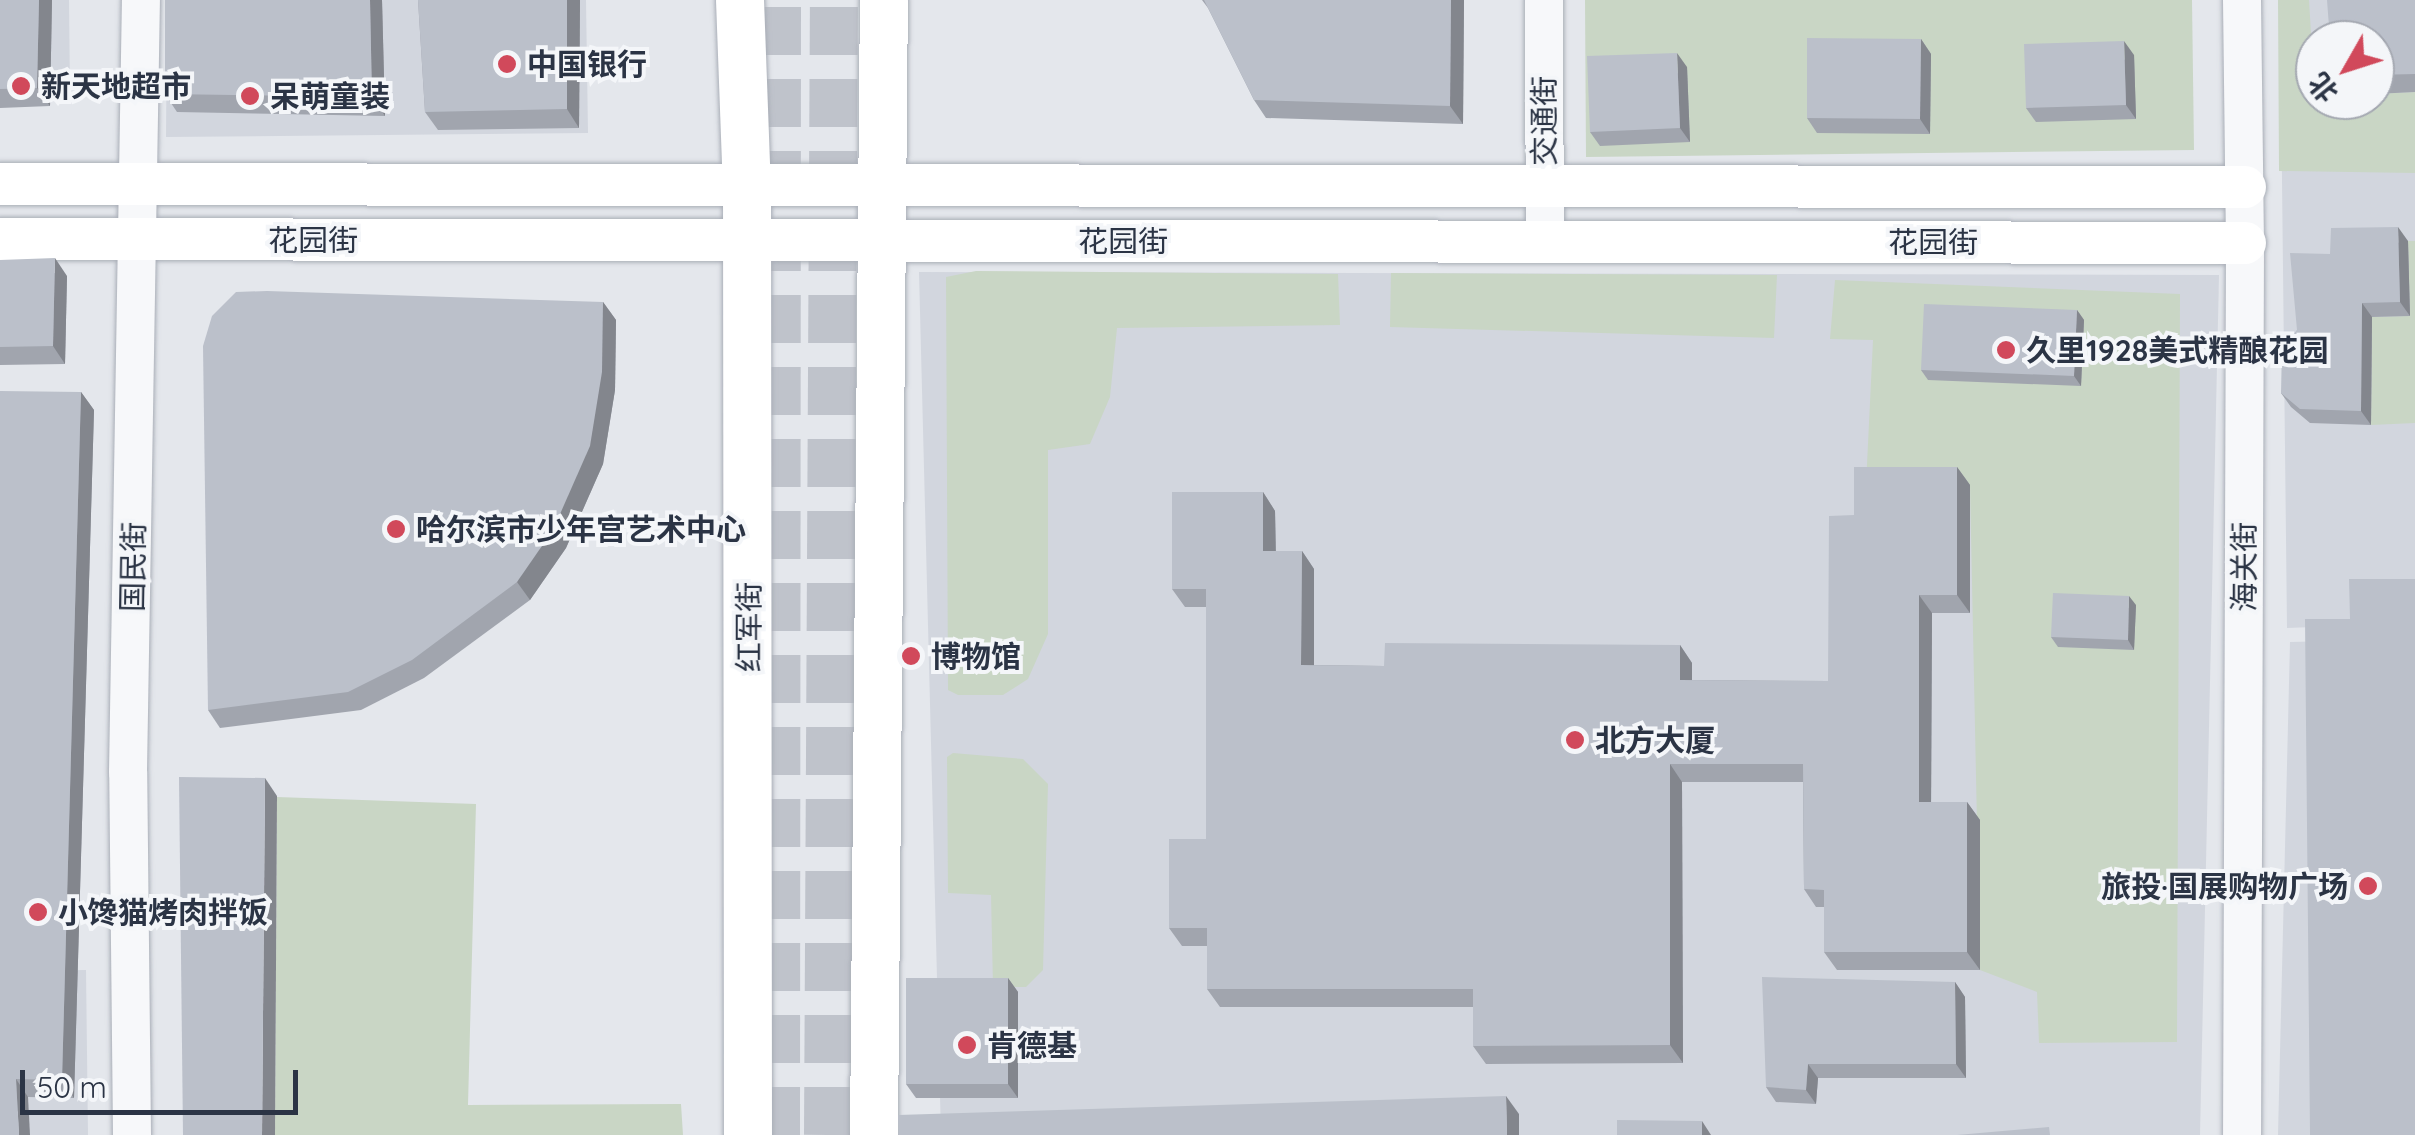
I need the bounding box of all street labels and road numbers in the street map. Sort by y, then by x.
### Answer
street label: 交通街 [1526,76,1562,166]
street label: 花园街 [268,222,358,258]
street label: 花园街 [1078,223,1168,259]
street label: 花园街 [1888,224,1978,260]
street label: 国民街 [114,522,152,612]
street label: 海关街 [2226,522,2262,612]
street label: 红军街 [731,582,767,672]

